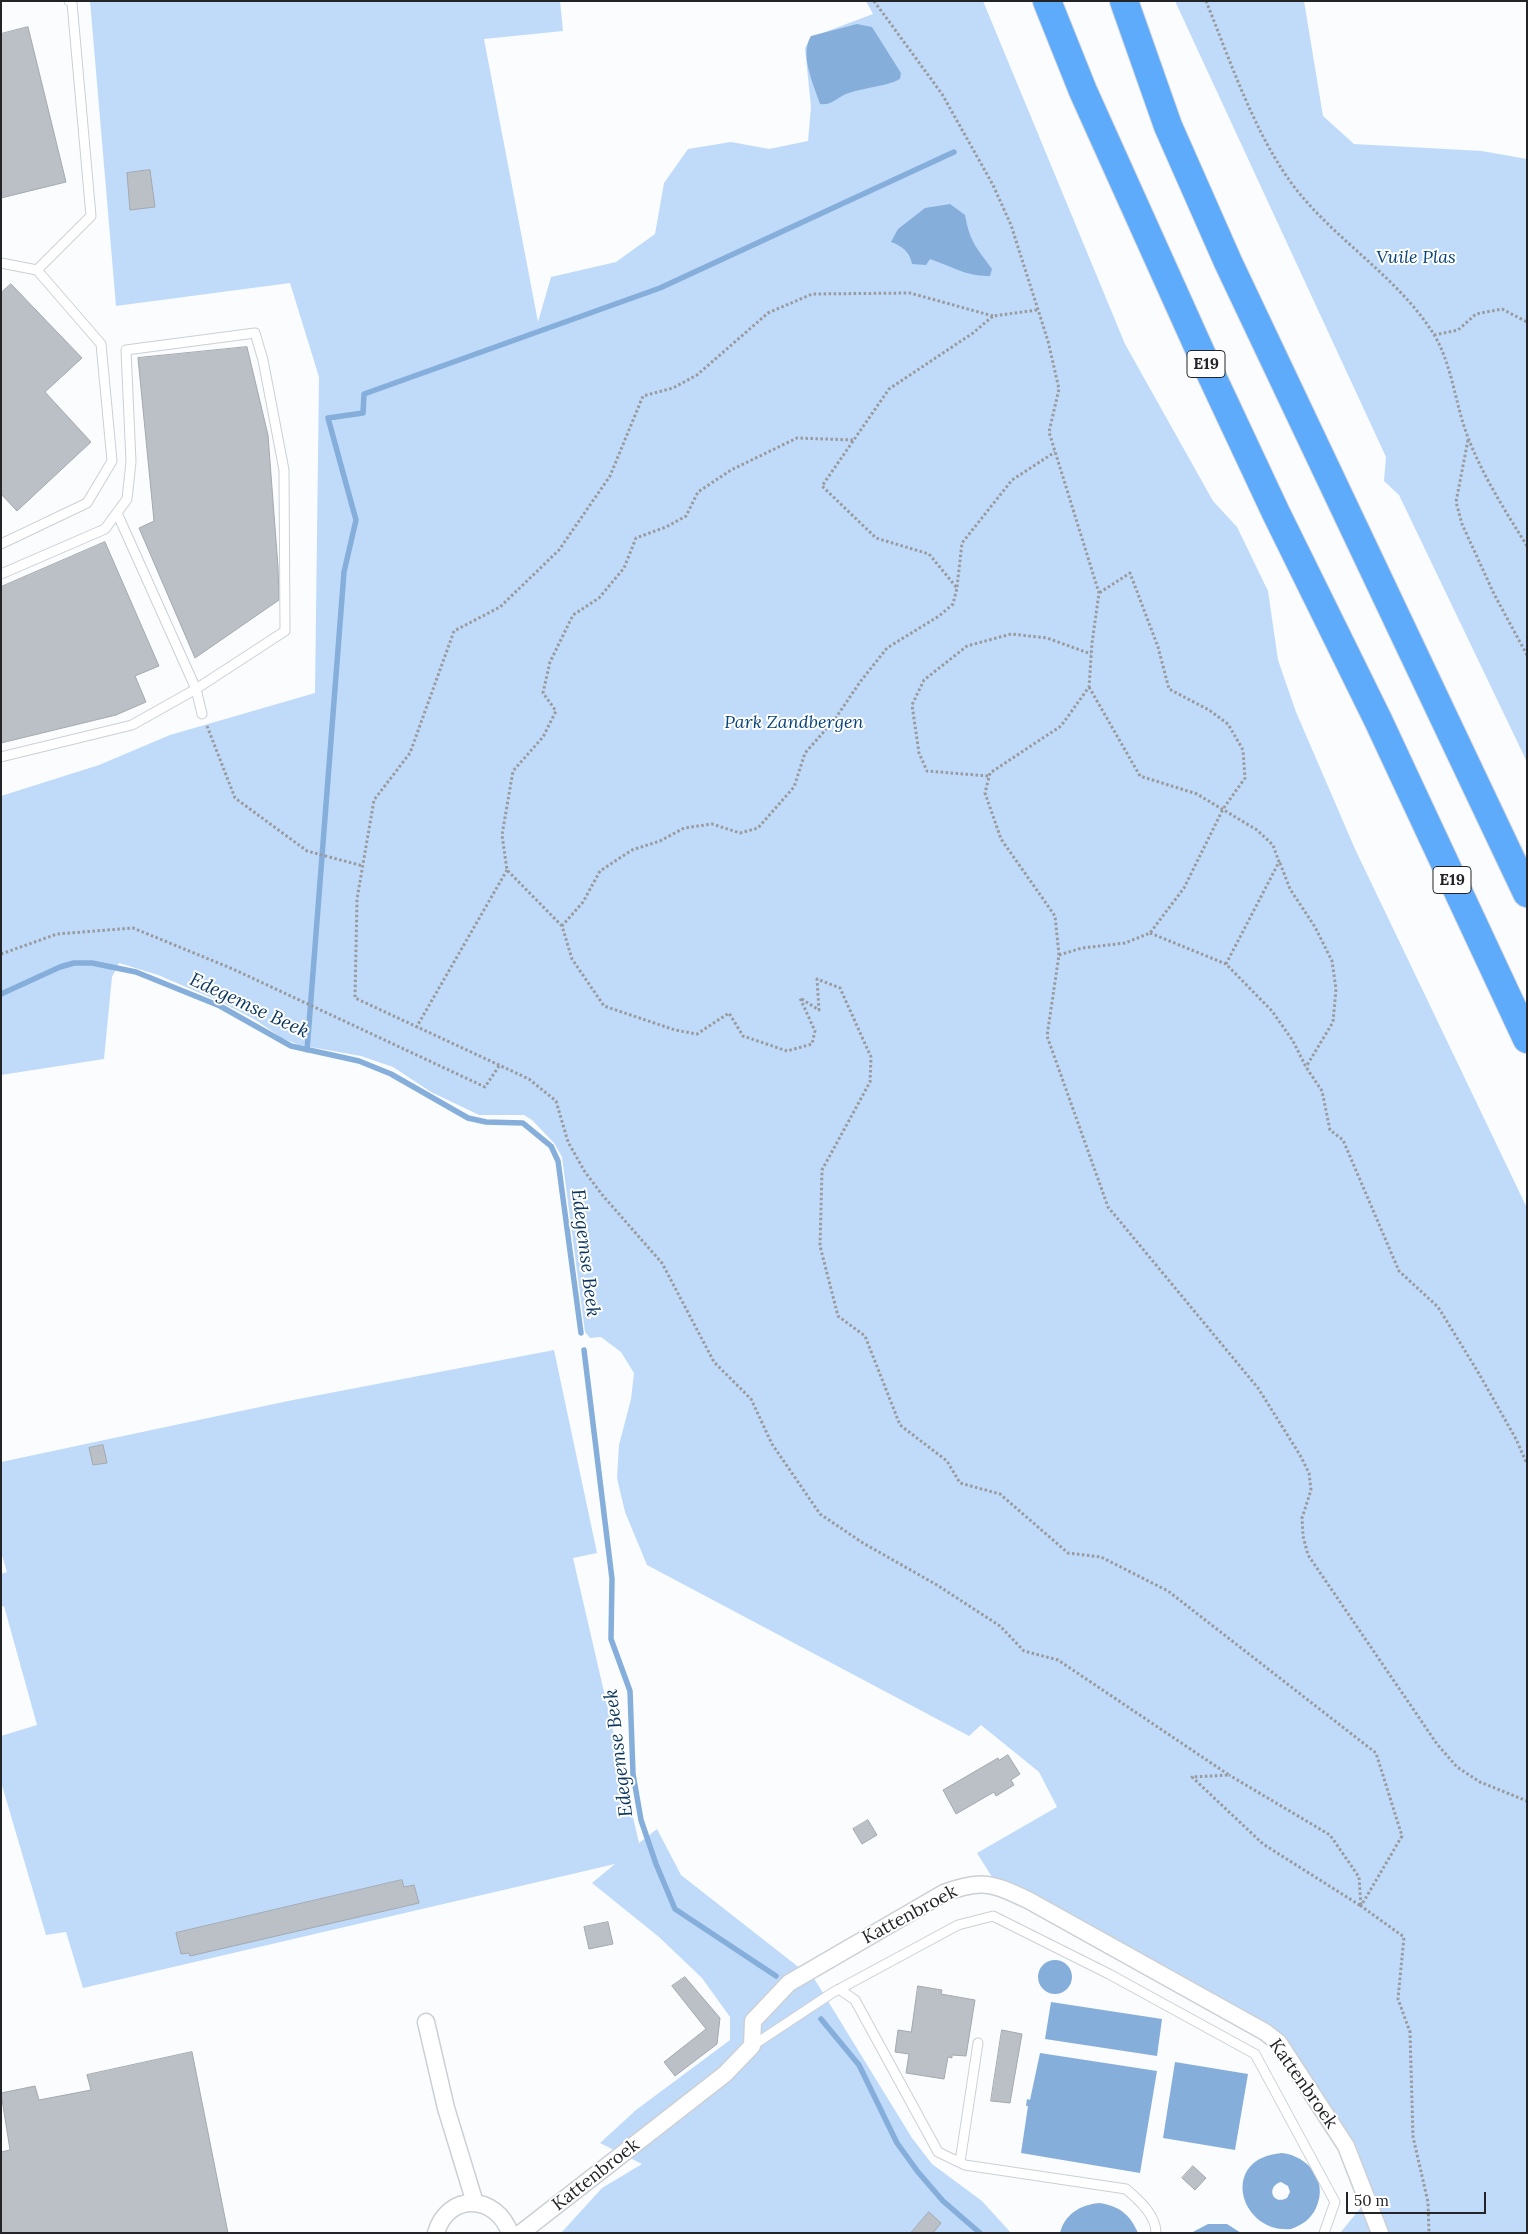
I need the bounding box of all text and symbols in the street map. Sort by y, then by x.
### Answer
park label: Vuile Plas [1376,247,1456,269]
road number: E19 [1187,350,1225,378]
park label: Park Zandbergen [724,712,864,734]
road number: E19 [1433,866,1471,894]
water label: Edegemse Beek [186,968,312,1044]
water label: Edegemse Beek [566,1188,604,1318]
water label: Edegemse Beek [600,1688,638,1818]
street label: Kattenbroek [859,1881,961,1949]
street label: Kattenbroek [1264,2035,1342,2133]
street label: Kattenbroek [548,2134,644,2216]
scale bar [1348,2182,1488,2214]
text: 50 m [1354,2191,1389,2210]

